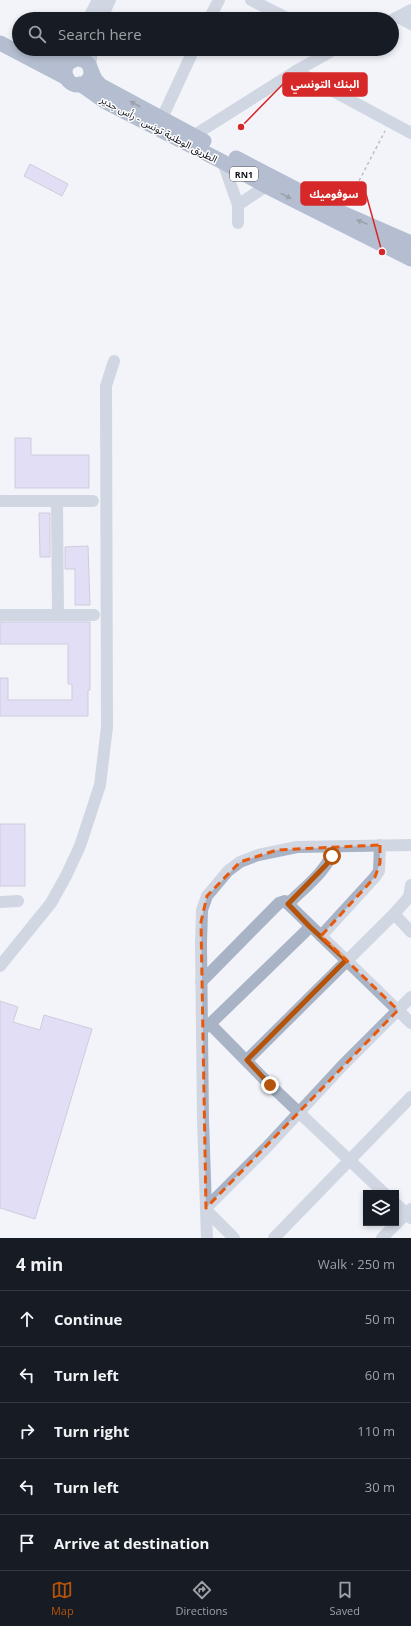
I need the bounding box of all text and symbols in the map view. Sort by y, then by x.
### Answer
search box [12,12,399,56]
icon: search [26,23,48,45]
text: Search here [58,24,142,44]
callout: البنك التونسي [283,73,367,96]
text: البنك التونسي [291,76,359,94]
street label: الطريق الوطنية تونس - رأس جدير [97,92,220,166]
one-way arrow [130,100,141,107]
road number: RN1 [230,167,258,181]
callout: سوفوميك [301,182,366,205]
text: سوفوميك [309,186,359,201]
one-way arrow [280,193,292,199]
one-way arrow [357,219,368,225]
route start [323,847,341,865]
route end [261,1076,279,1094]
map controls [363,1190,399,1226]
button: layers [363,1190,399,1226]
text: 4 min [16,1253,63,1276]
text: Walk · 250 m [318,1255,395,1273]
icon: ahead [16,1308,38,1330]
text: Continue [54,1309,122,1329]
text: 50 m [365,1310,395,1328]
icon: left [16,1364,38,1386]
text: Turn left [54,1365,119,1385]
text: 60 m [365,1366,395,1384]
icon: right [16,1420,38,1442]
text: Turn right [54,1421,129,1441]
text: 110 m [357,1422,395,1440]
icon: left [16,1476,38,1498]
text: Turn left [54,1477,119,1497]
text: 30 m [365,1478,395,1496]
icon: arrive [16,1532,38,1554]
text: Arrive at destination [54,1533,209,1553]
tab: Map [51,1579,74,1618]
tab: Directions [176,1579,228,1618]
tab: Saved [329,1579,360,1618]

